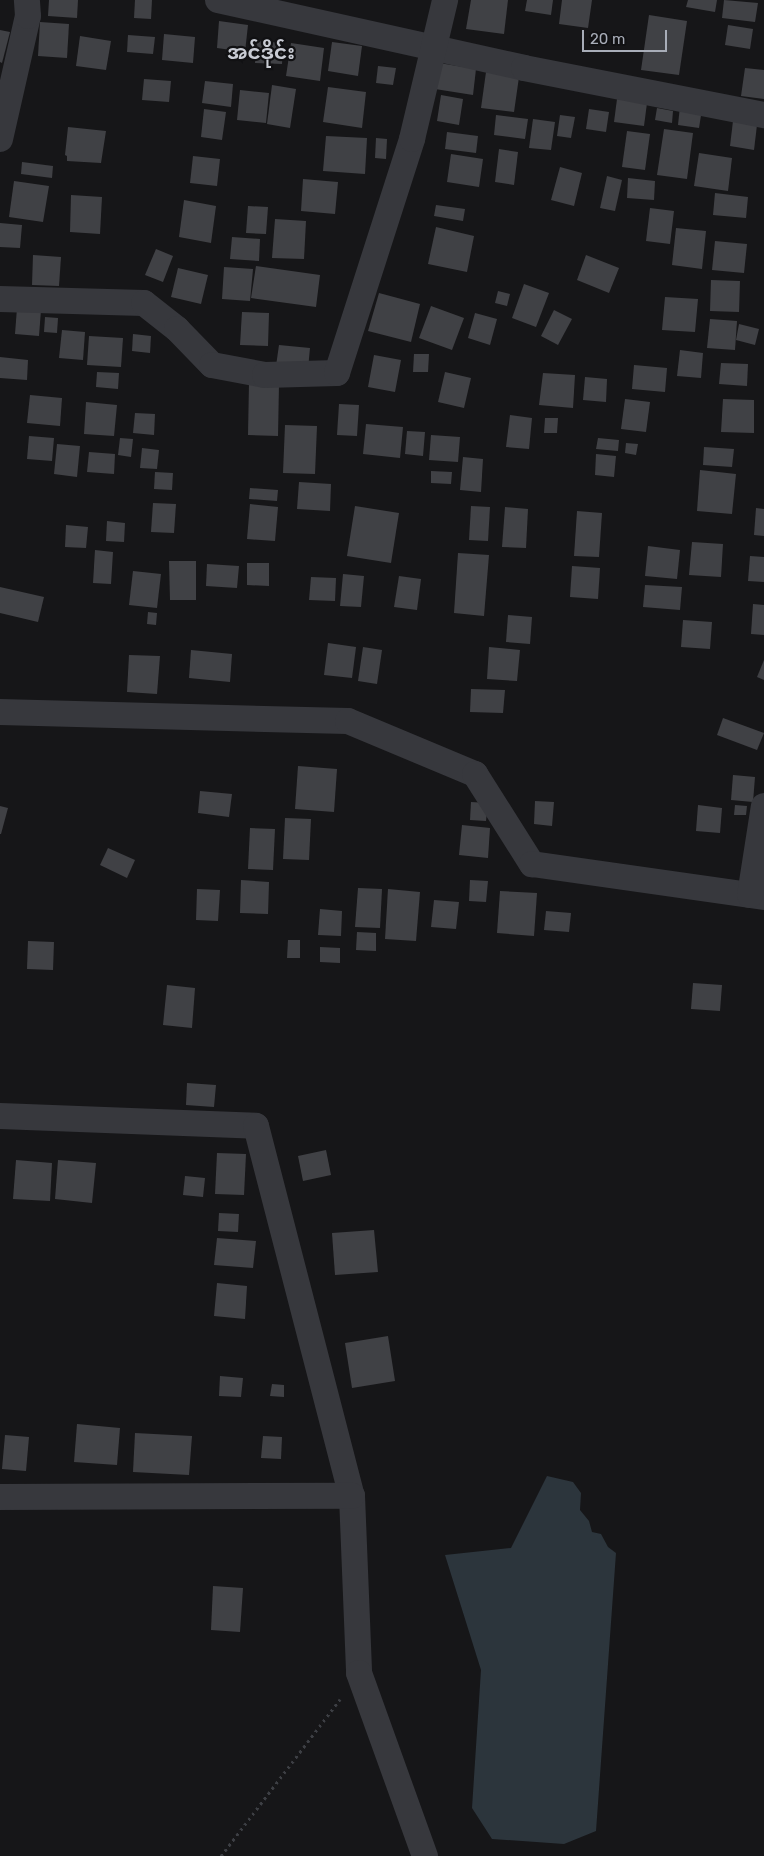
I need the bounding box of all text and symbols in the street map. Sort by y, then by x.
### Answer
scale bar [584,20,669,52]
text: 20 m [590,30,625,48]
district label: အင်ဒိုင်း [227,40,295,64]

